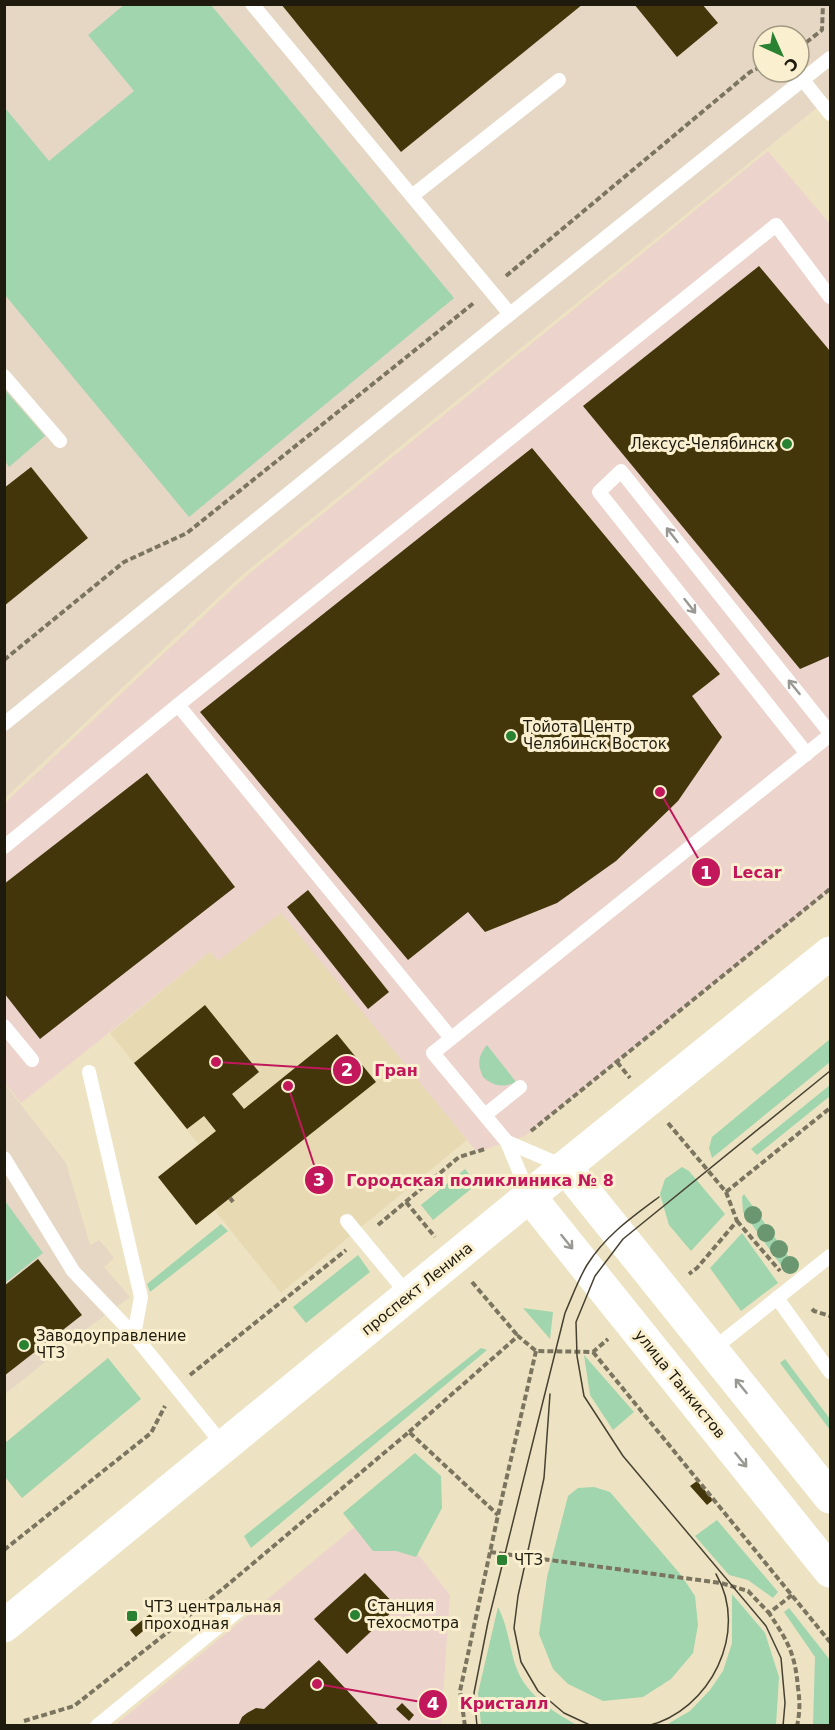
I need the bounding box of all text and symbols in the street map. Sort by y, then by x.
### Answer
north arrow [751,24,811,84]
text: С [780,53,802,75]
place label: Лексус-Челябинск [630,435,775,453]
marker: Лексус-Челябинск [780,437,794,451]
one-way arrow [665,528,679,543]
one-way arrow [684,598,697,614]
one-way arrow [787,679,800,695]
place label: Тойота Центр Челябинск Восток [522,718,667,753]
marker: Тойота Центр Челябинск Восток [504,729,518,743]
callout: Lecar [691,855,794,889]
text: 1 [700,862,712,883]
text: Lecar [732,863,782,882]
callout: Гран [332,1053,430,1087]
text: 2 [341,1059,353,1080]
text: Гран [374,1061,418,1080]
callout: Городская поликлиника № 8 [304,1163,626,1197]
text: 3 [313,1169,325,1190]
text: Городская поликлиника № 8 [346,1171,614,1190]
one-way arrow [560,1234,573,1250]
street label: проспект Ленина [358,1239,476,1339]
street label: улица Танкистов [631,1326,729,1442]
place label: Заводоуправление ЧТЗ [36,1327,186,1362]
marker: Заводоуправление ЧТЗ [17,1338,31,1352]
one-way arrow [735,1379,748,1395]
one-way arrow [735,1452,748,1468]
place label: ЧТЗ [514,1551,543,1569]
marker: ЧТЗ [495,1553,509,1567]
place label: Станция техосмотра [367,1597,459,1632]
place label: ЧТЗ центральная проходная [144,1598,281,1633]
marker: Станция техосмотра [348,1608,362,1622]
marker: ЧТЗ центральная проходная [125,1609,139,1623]
callout: Кристалл [418,1687,561,1721]
text: 4 [427,1693,439,1714]
text: Кристалл [460,1694,548,1713]

